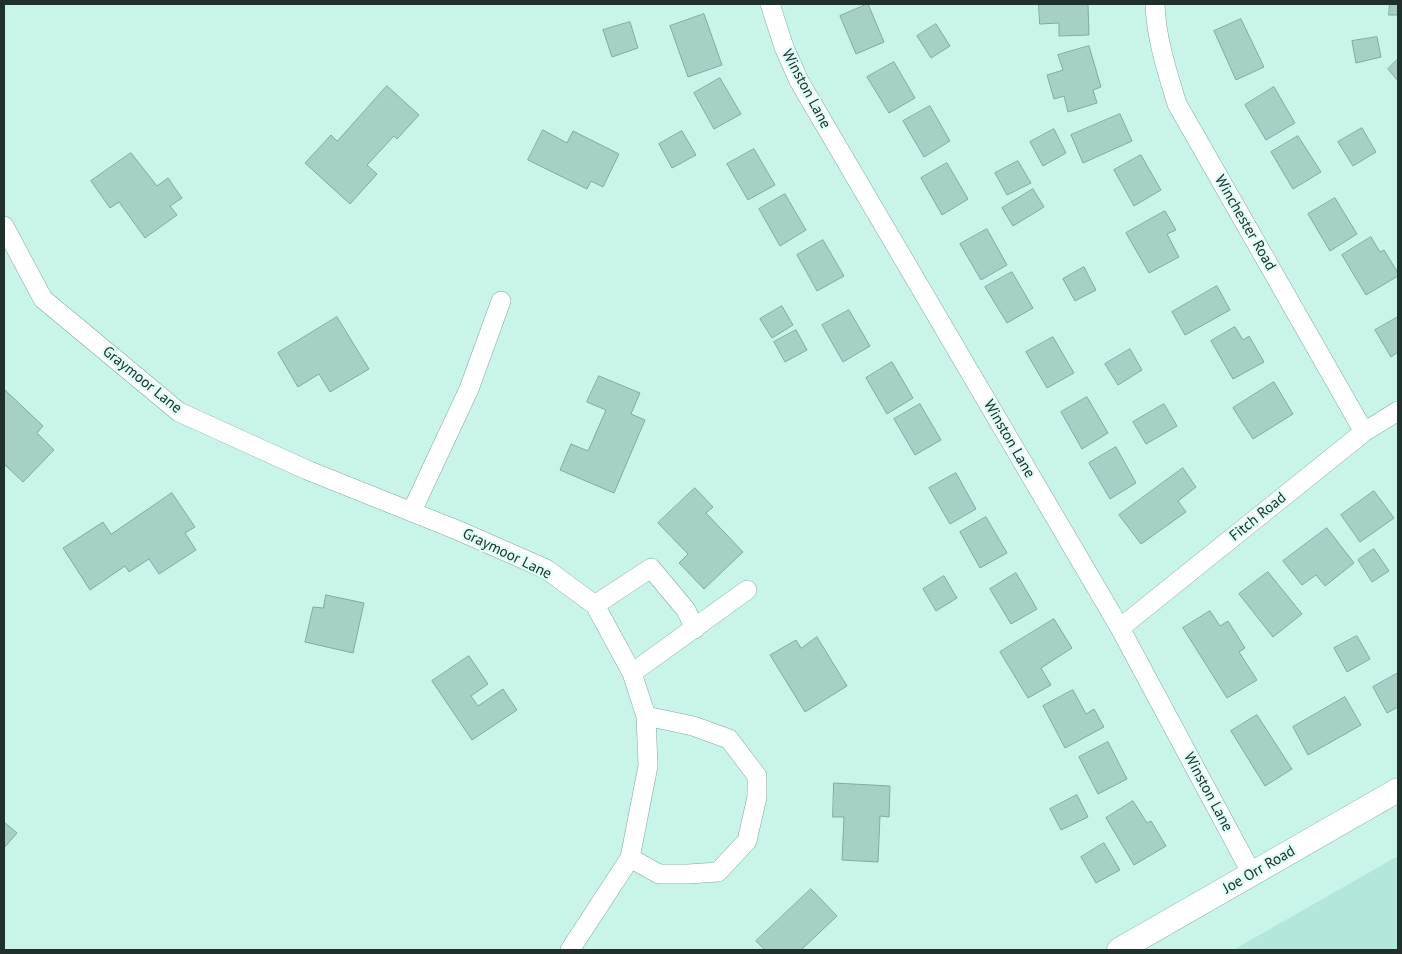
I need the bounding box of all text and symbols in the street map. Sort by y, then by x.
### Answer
street label: Winston Lane [778,46,834,132]
street label: Winchester Road [1210,172,1280,274]
street label: Graymoor Lane [99,343,185,417]
street label: Winston Lane [979,397,1039,481]
street label: Fitch Road [1226,489,1290,545]
street label: Graymoor Lane [460,525,554,583]
street label: Winston Lane [1180,749,1236,835]
street label: Joe Orr Road [1220,842,1298,898]

